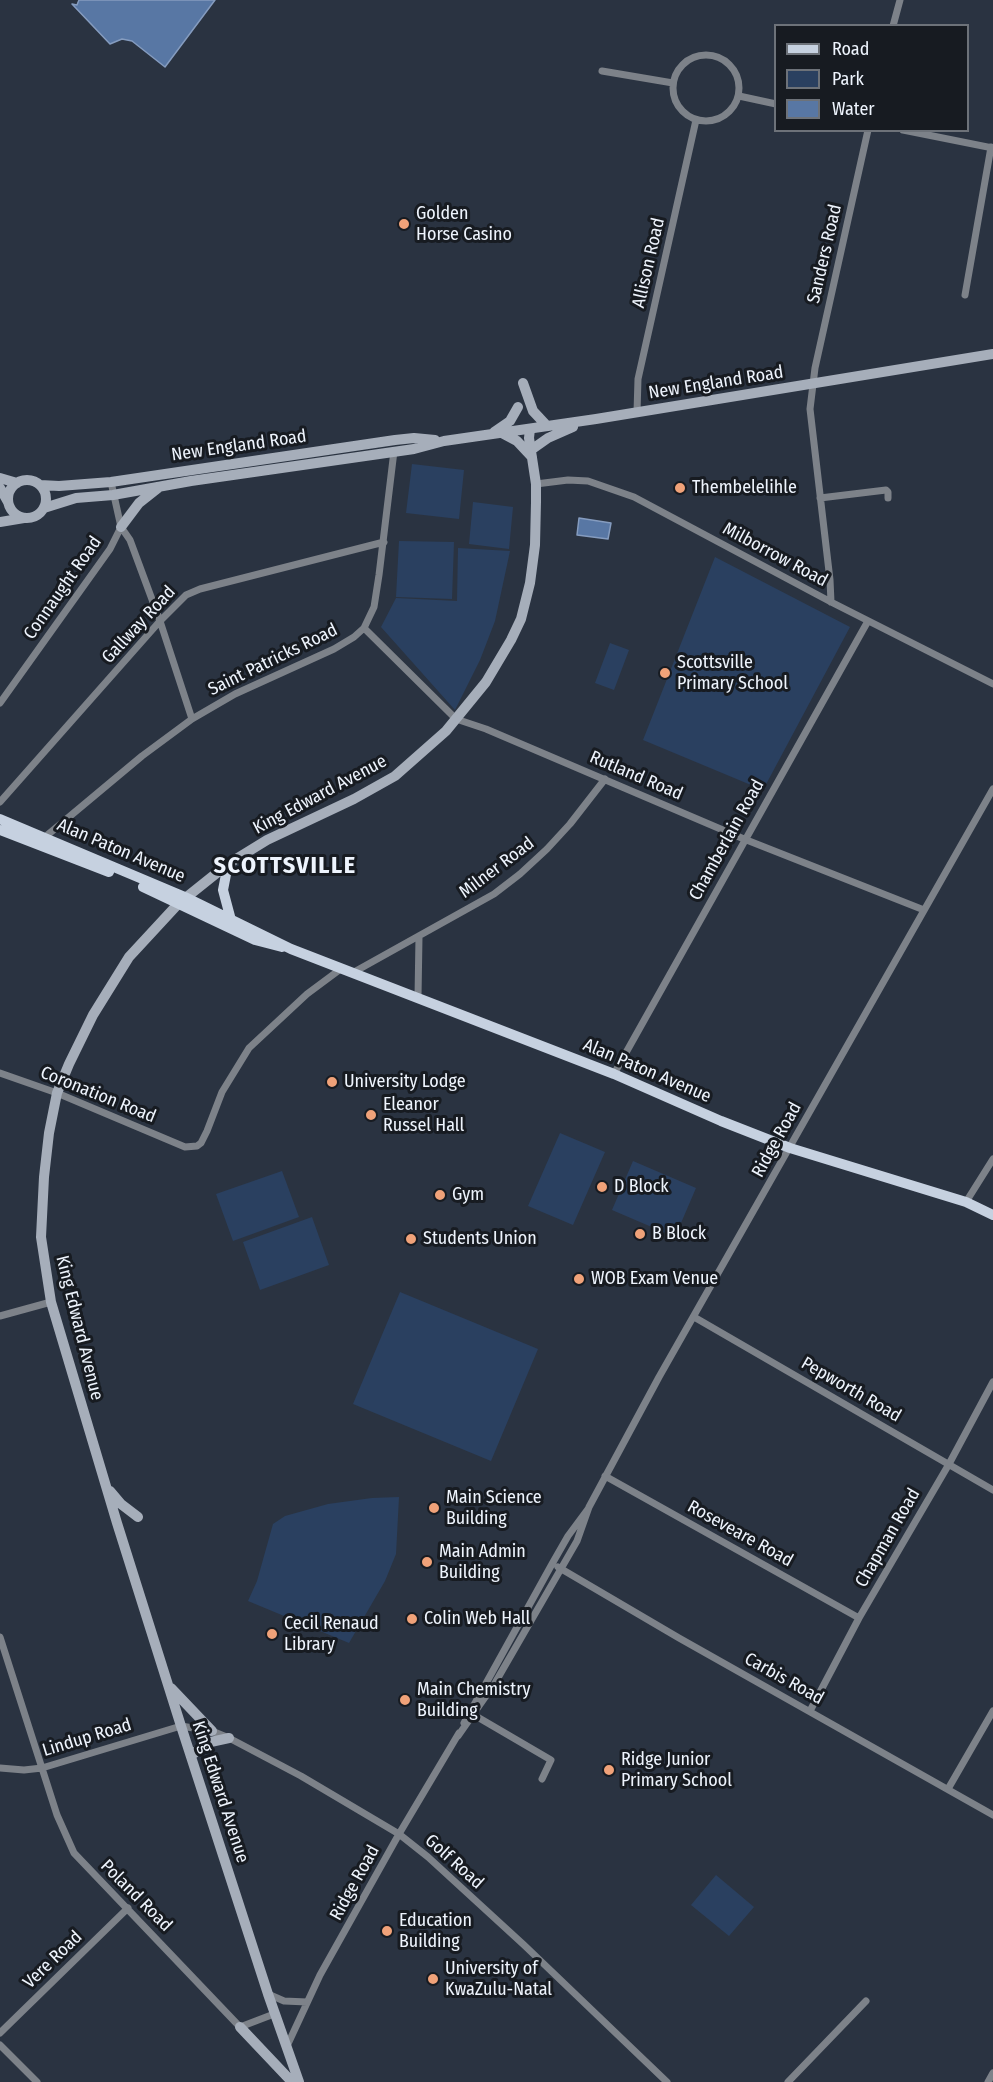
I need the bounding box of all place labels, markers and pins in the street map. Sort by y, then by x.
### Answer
place label: Golden Horse Casino [416,203,512,246]
marker: Golden Horse Casino [397,217,411,231]
place label: Thembelelihle [692,477,797,499]
marker: Thembelelihle [673,481,687,495]
place label: Scottsville Primary School [677,652,788,694]
marker: Scottsville Primary School [658,666,672,680]
place label: University Lodge [344,1071,466,1093]
marker: University Lodge [325,1075,339,1089]
place label: Eleanor Russel Hall [383,1094,464,1136]
marker: Eleanor Russel Hall [364,1108,378,1122]
place label: D Block [614,1176,669,1198]
marker: D Block [595,1180,609,1194]
place label: Gym [452,1184,484,1206]
marker: Gym [433,1188,447,1202]
place label: B Block [652,1223,706,1245]
marker: B Block [633,1227,647,1241]
place label: Students Union [423,1228,537,1250]
marker: Students Union [404,1232,418,1246]
place label: WOB Exam Venue [591,1268,718,1290]
marker: WOB Exam Venue [572,1272,586,1286]
place label: Main Science Building [446,1487,542,1530]
marker: Main Science Building [427,1501,441,1515]
place label: Main Admin Building [439,1541,526,1584]
marker: Main Admin Building [420,1555,434,1569]
place label: Colin Web Hall [424,1608,530,1630]
marker: Colin Web Hall [405,1612,419,1626]
place label: Cecil Renaud Library [284,1613,379,1656]
marker: Cecil Renaud Library [265,1627,279,1641]
place label: Main Chemistry Building [417,1679,530,1722]
marker: Main Chemistry Building [398,1693,412,1707]
place label: Ridge Junior Primary School [621,1749,732,1792]
marker: Ridge Junior Primary School [602,1763,616,1777]
place label: Education Building [399,1910,472,1952]
marker: Education Building [380,1924,394,1938]
place label: University of KwaZulu-Natal [445,1958,552,2000]
marker: University of KwaZulu-Natal [426,1972,440,1986]

